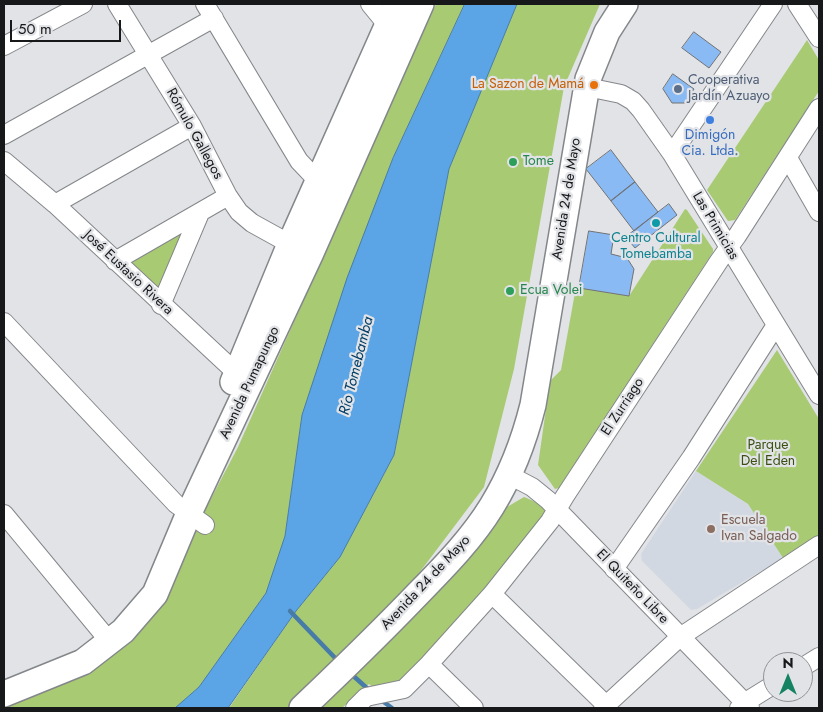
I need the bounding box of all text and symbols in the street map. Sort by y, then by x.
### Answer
scale bar [12,10,124,42]
text: 50 m [18,18,52,40]
place label: Cooperativa Jardín Azuayo [688,73,770,105]
place label: La Sazon de Mamá [472,77,584,93]
marker: La Sazon de Mamá [588,79,600,91]
marker: Cooperativa Jardín Azuayo [672,83,684,95]
street label: Rómulo Gallegos [162,86,226,182]
marker: Dimigón Cia. Ltda. [704,114,716,126]
place label: Dimigón Cia. Ltda. [682,128,738,160]
street label: Avenida 24 de Mayo [549,137,585,261]
place label: Tome [523,154,554,170]
marker: Tome [507,156,519,168]
street label: Las Primicias [688,189,742,263]
marker: Centro Cultural Tomebamba [650,217,662,229]
street label: José Eustasio Rivera [80,227,176,319]
place label: Centro Cultural Tomebamba [611,231,701,264]
place label: Ecua Volei [520,283,583,299]
marker: Ecua Volei [504,285,516,297]
water label: Río Tomebamba [336,315,378,417]
street label: Avenida Pumapungo [217,324,283,442]
street label: El Zurriago [598,375,648,439]
park label: Parque Del Eden [741,438,795,471]
place label: Escuela Ivan Salgado [721,513,797,546]
marker: Escuela Ivan Salgado [705,523,717,535]
street label: Avenida 24 de Mayo [378,532,474,634]
street label: El Quiteño Libre [592,546,672,628]
north arrow [763,652,813,702]
text: N [782,653,794,673]

